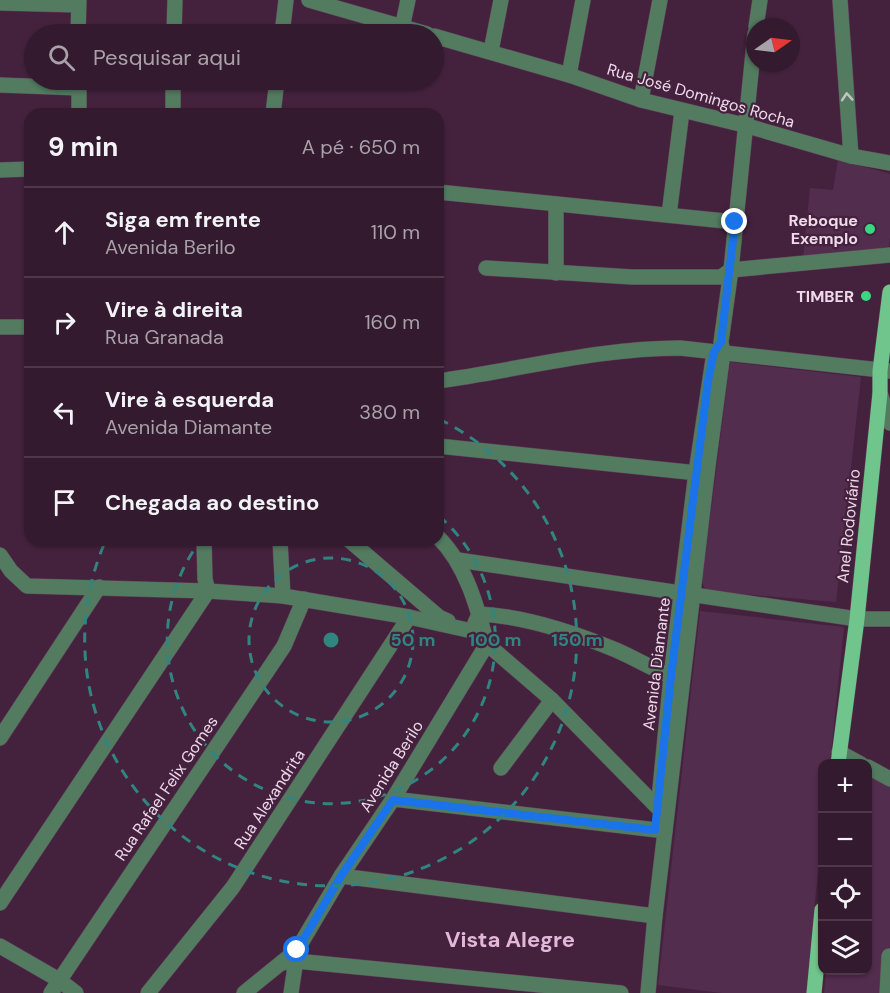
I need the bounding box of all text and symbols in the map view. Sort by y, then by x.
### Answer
north arrow [746,18,800,72]
search box [24,24,444,90]
icon: search [45,41,78,74]
text: Pesquisar aqui [93,43,241,72]
street label: Rua José Domingos Rocha [605,59,797,132]
one-way arrow [840,93,853,102]
text: 9 min [48,130,118,164]
text: A pé · 650 m [302,134,420,160]
text: Siga em frente [105,205,261,234]
route end [721,208,747,234]
place label: Reboque Exemplo [789,210,858,249]
icon: ahead [48,216,81,249]
text: 110 m [371,219,420,245]
marker: Reboque Exemplo [863,222,877,236]
text: Avenida Berilo [105,234,236,260]
place label: TIMBER [796,286,854,307]
marker: TIMBER [859,289,873,303]
text: Vire à direita [105,295,243,324]
icon: right [48,306,81,339]
text: 160 m [364,309,420,335]
text: Rua Granada [105,324,224,350]
text: Vire à esquerda [105,385,274,414]
icon: left [48,396,81,429]
text: 380 m [359,399,420,425]
text: Avenida Diamante [105,414,272,440]
street label: Anel Rodoviário [832,468,865,584]
icon: arrive [48,486,81,519]
text: Chegada ao destino [105,488,319,517]
street label: Avenida Diamante [638,596,675,732]
text: 50 m [390,628,436,652]
text: 100 m [468,628,522,652]
text: 150 m [551,628,603,652]
centre of rings [321,630,341,650]
street label: Rua Rafael Felix Gomes [110,712,223,865]
street label: Avenida Berilo [355,716,428,816]
street label: Rua Alexandrita [229,745,310,853]
map controls [818,759,872,975]
button: + [818,759,872,813]
button: − [818,813,872,867]
button: locate [818,867,872,921]
button: layers [818,921,872,975]
district label: Vista Alegre [445,925,575,954]
route start [283,936,309,962]

